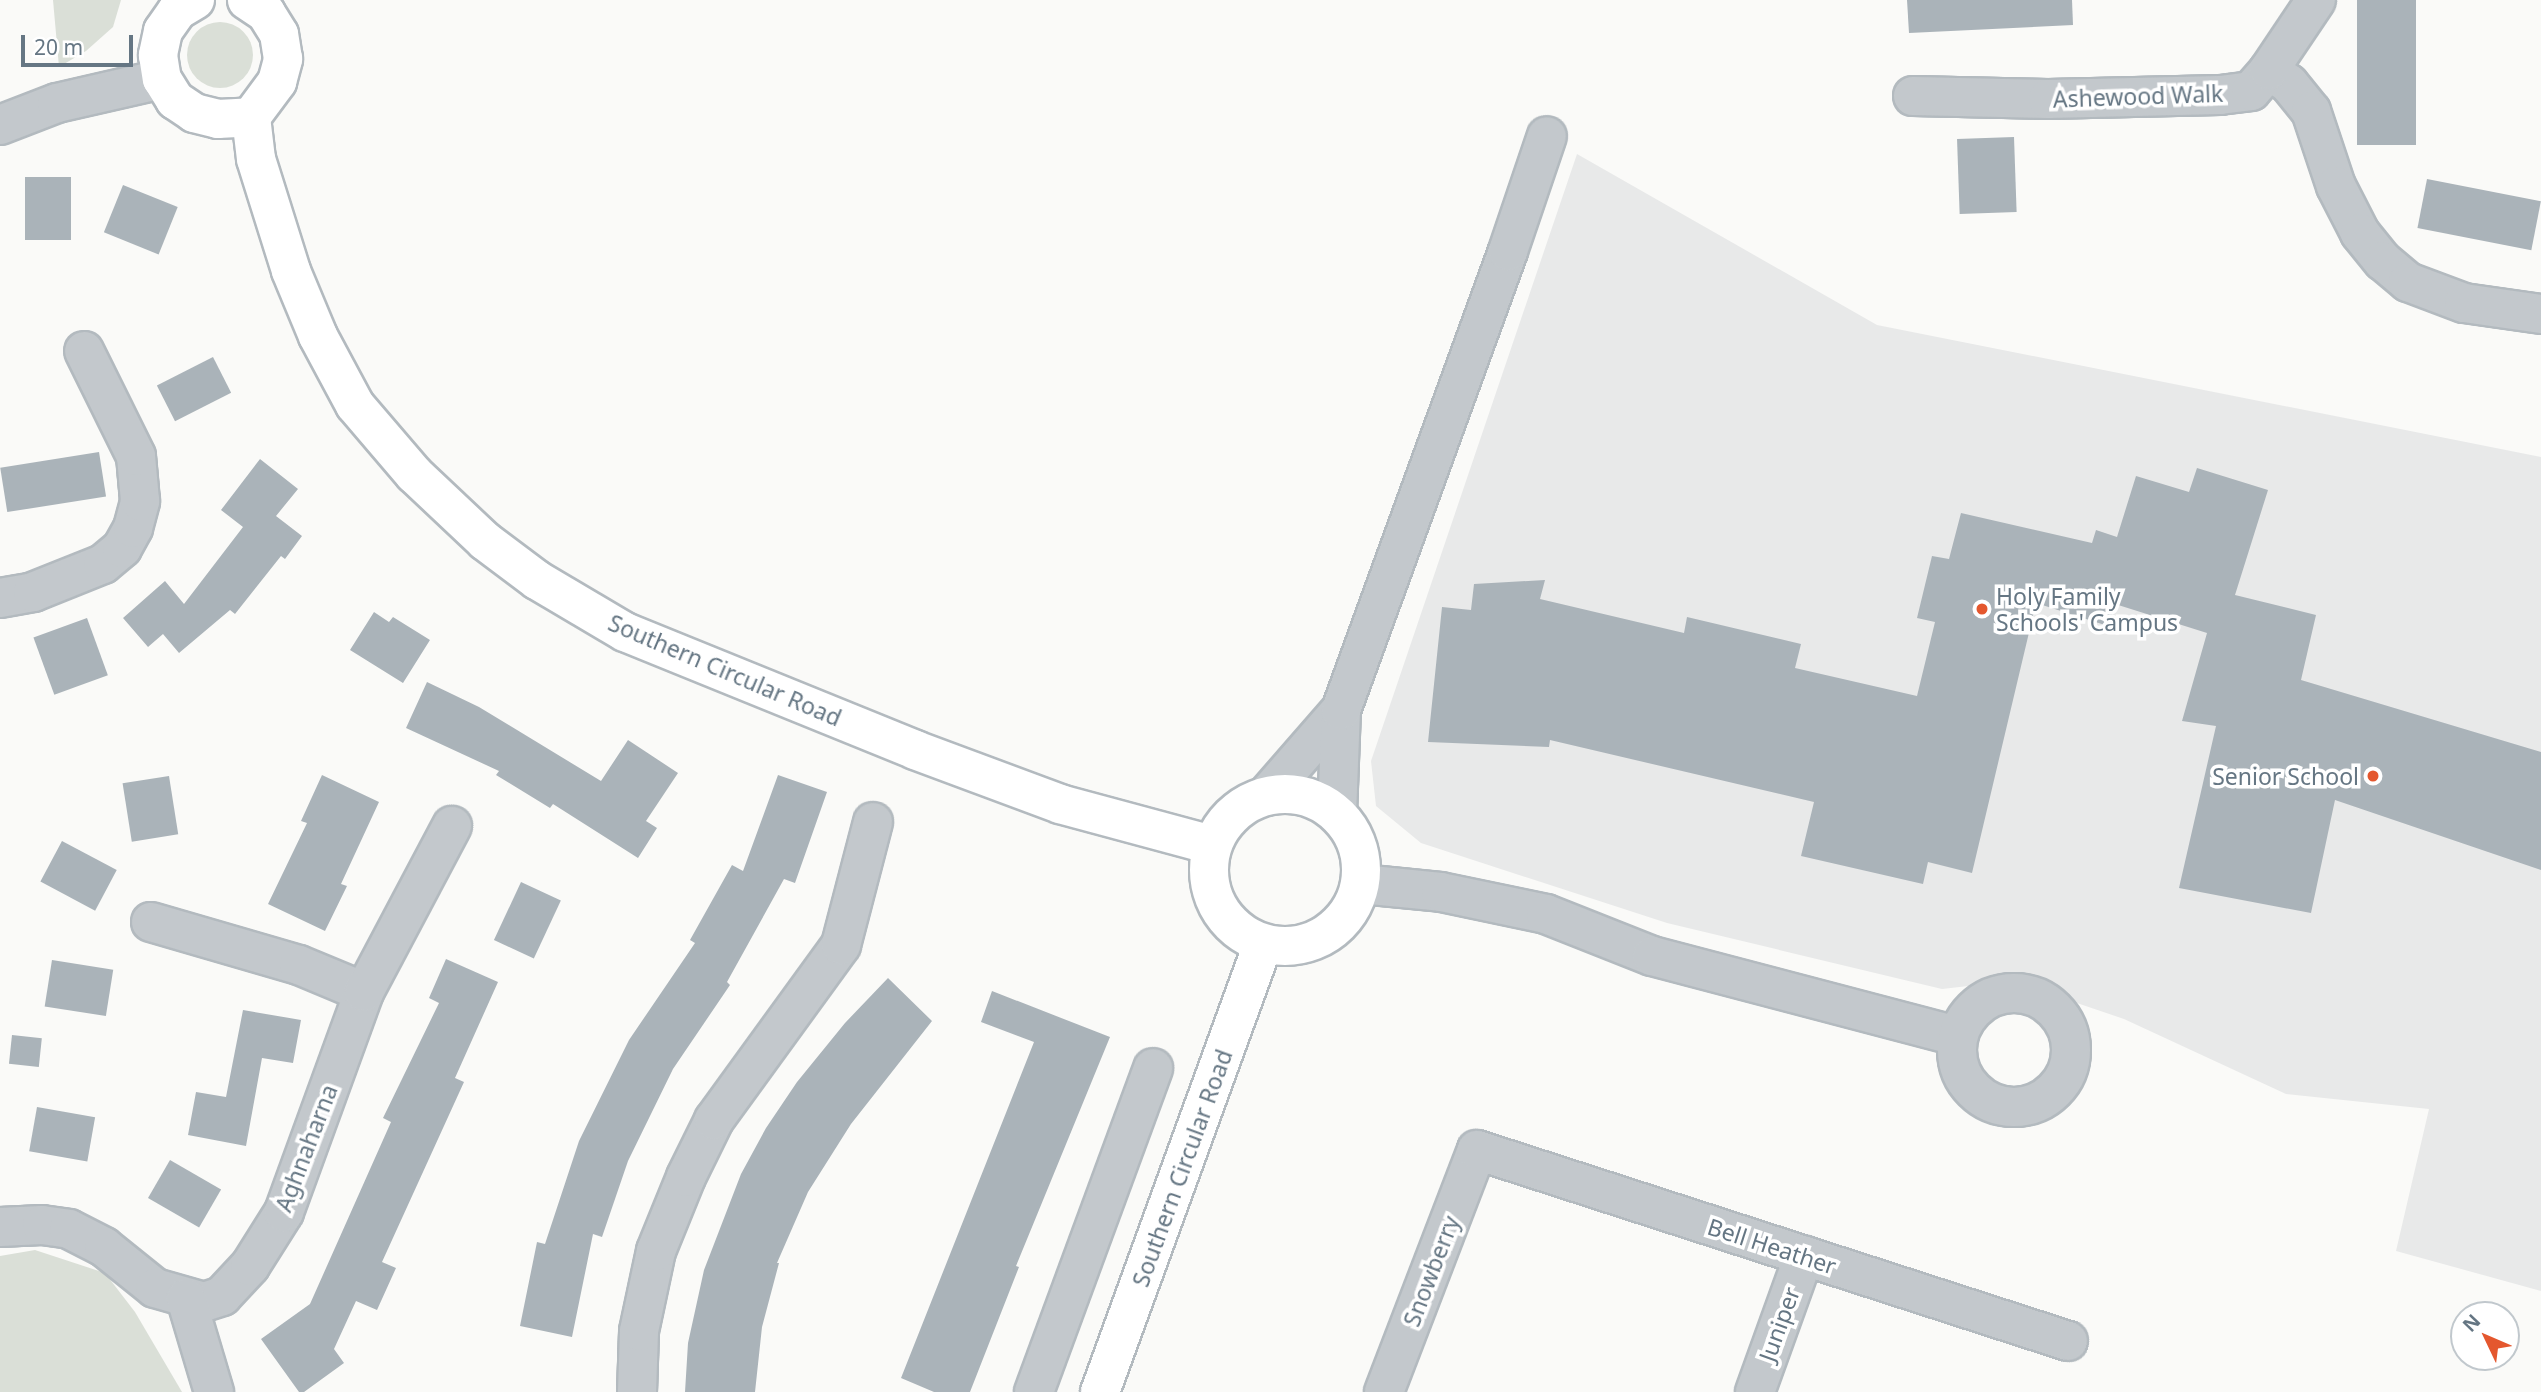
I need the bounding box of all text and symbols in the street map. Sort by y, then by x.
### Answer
scale bar [24,21,136,65]
text: 20 m [34,33,83,61]
street label: Ashewood Walk [2052,79,2224,113]
place label: Holy Family Schools' Campus [1996,582,2178,636]
marker: Holy Family Schools' Campus [1974,601,1990,617]
street label: Southern Circular Road [604,608,846,732]
place label: Senior School [2212,762,2359,790]
marker: Senior School [2365,768,2381,784]
street label: Southern Circular Road [1126,1046,1238,1290]
street label: Aghnaharna [269,1081,343,1215]
street label: Snowberry [1397,1212,1465,1330]
street label: Bell Heather [1704,1212,1840,1280]
street label: Juniper [1753,1283,1805,1365]
north arrow [2450,1301,2520,1371]
text: N [2457,1308,2486,1337]

